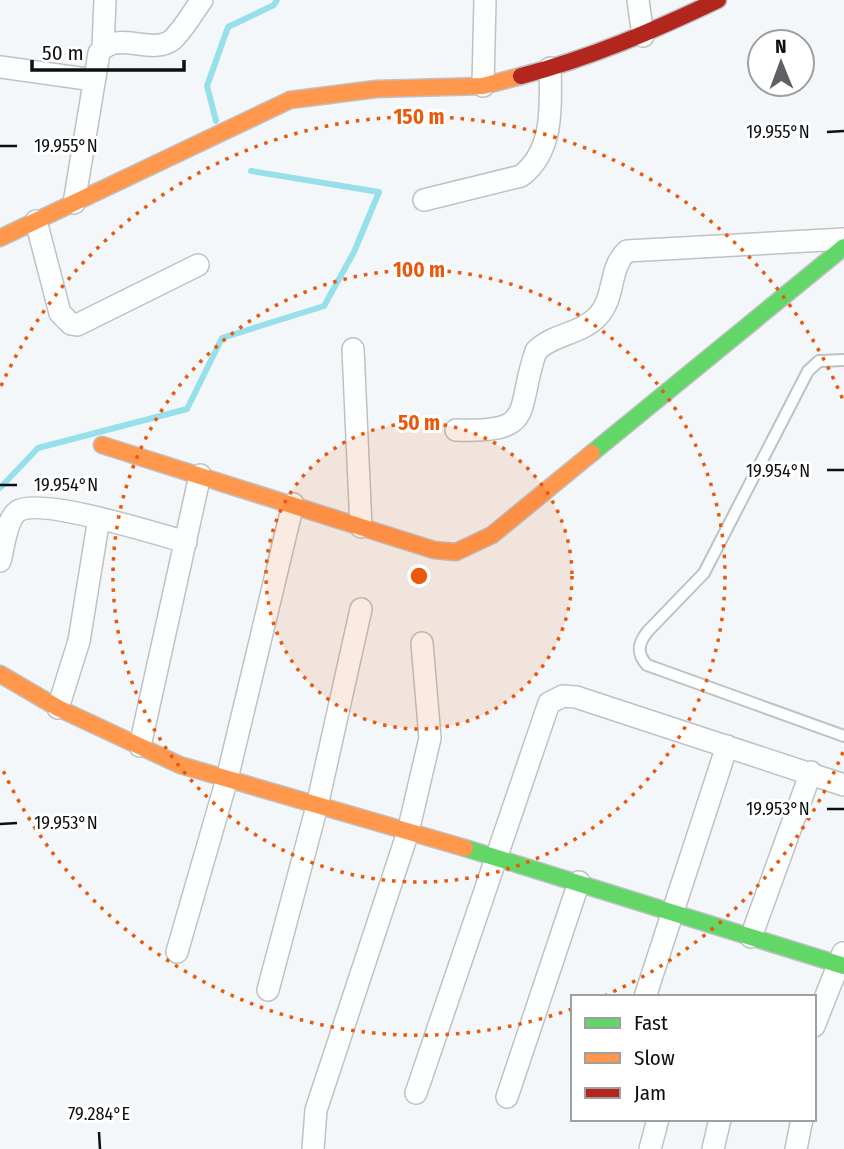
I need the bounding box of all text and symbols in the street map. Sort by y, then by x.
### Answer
scale bar [32,28,184,72]
north arrow [746,28,816,98]
text: N [775,35,787,58]
text: 50 m [42,40,84,66]
text: 150 m [393,104,445,130]
text: 19.955°N [746,121,810,143]
text: 19.955°N [34,135,98,157]
text: 100 m [393,257,445,283]
text: 50 m [398,410,440,436]
text: 19.954°N [746,460,810,482]
text: 19.954°N [34,474,98,496]
centre of rings [407,564,431,588]
text: 19.953°N [746,798,810,820]
text: 19.953°N [34,812,98,834]
legend [571,995,816,1121]
text: Fast [634,1010,668,1036]
text: Slow [634,1045,675,1071]
text: Jam [634,1080,666,1106]
text: 79.284°E [68,1103,130,1125]

